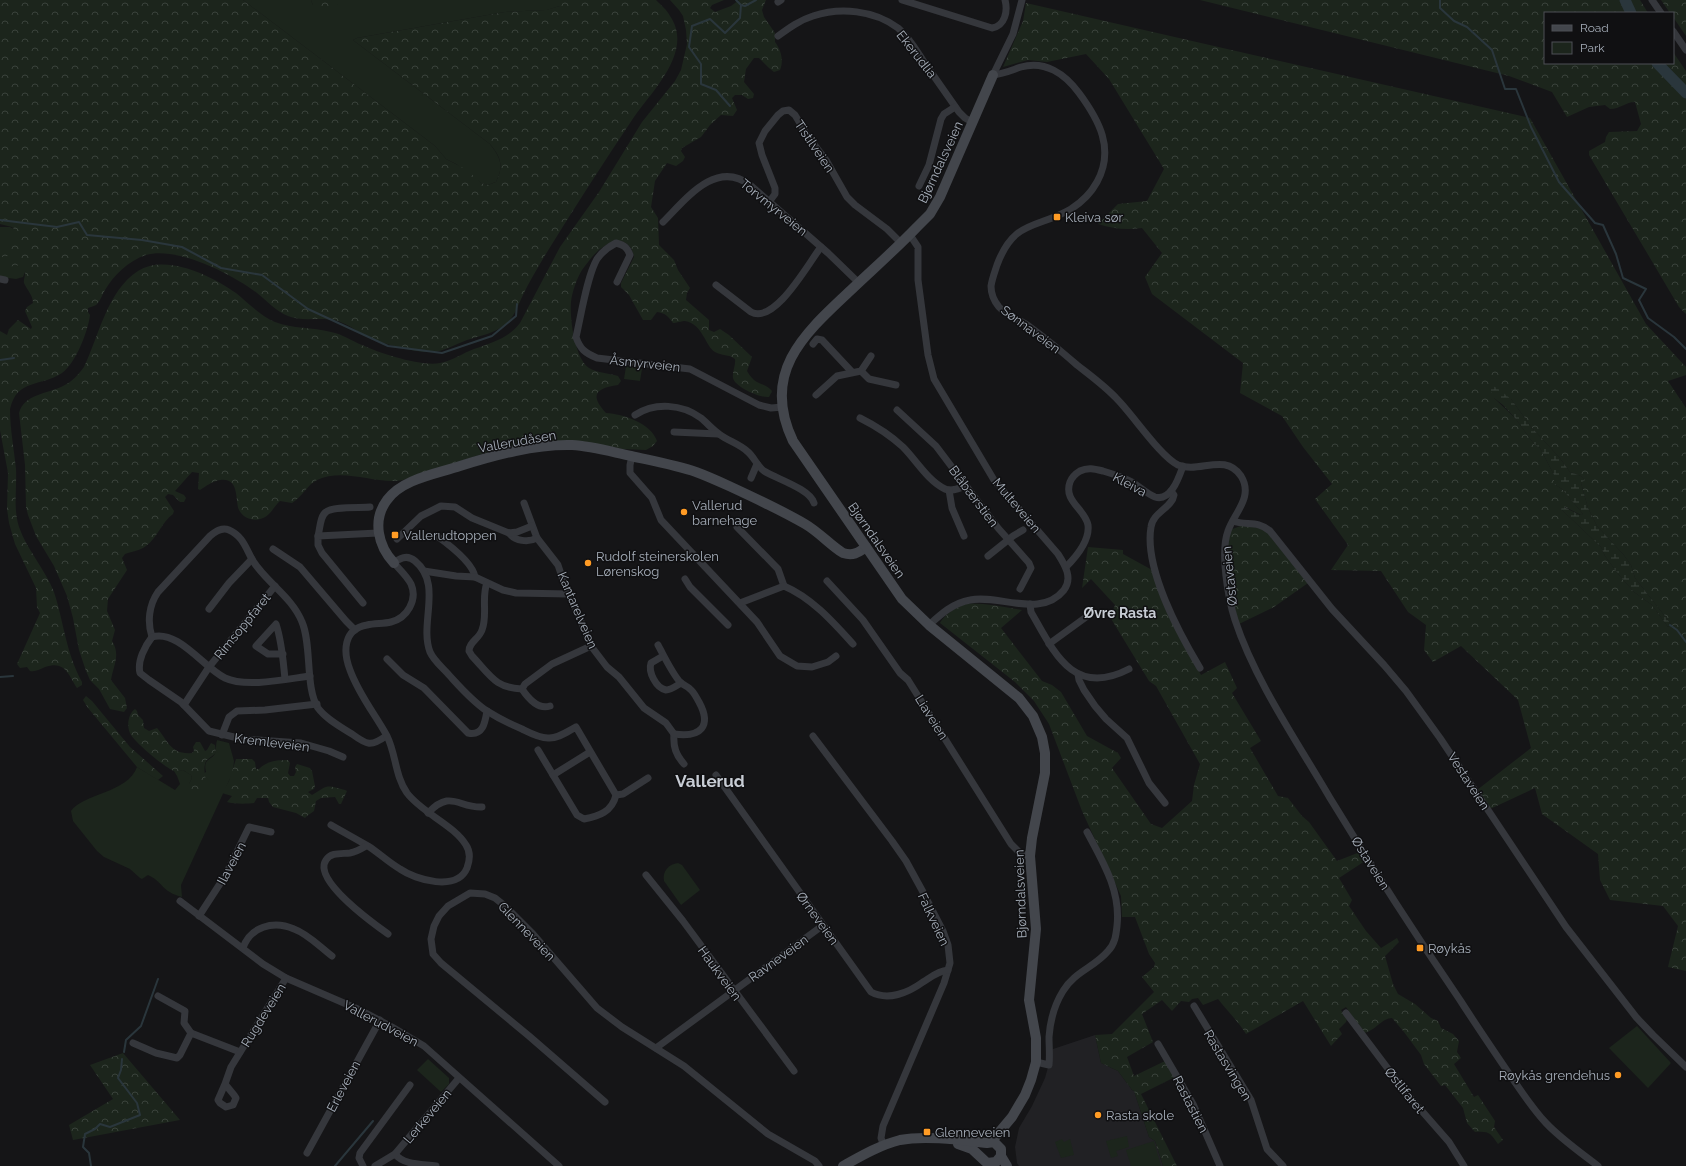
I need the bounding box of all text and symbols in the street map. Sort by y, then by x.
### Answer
legend [1544,12,1674,64]
text: Road [1580,21,1609,35]
street label: Ekerudlia [893,28,940,81]
text: Park [1580,41,1605,55]
street label: Tistilveien [792,117,838,175]
street label: Bjørndalsveien [915,119,966,206]
street label: Torvmyrveien [737,176,810,239]
place label: Kleiva sør [1065,210,1124,225]
marker: Kleiva sør [1052,212,1062,222]
street label: Sønnaveien [998,302,1063,356]
street label: Åsmyrveien [609,351,681,375]
street label: Vallerudåsen [477,427,557,456]
street label: Blåbærstien [946,463,1001,530]
street label: Kleiva [1110,469,1149,500]
street label: Multeveien [989,475,1044,536]
place label: Vallerud barnehage [692,498,758,528]
street label: Bjørndalsveien [845,500,908,581]
marker: Vallerud barnehage [679,507,689,517]
place label: Vallerudtoppen [403,528,497,543]
marker: Vallerudtoppen [390,530,400,540]
street label: Østaveien [1219,545,1240,606]
place label: Rudolf steinerskolen Lørenskog [596,549,719,579]
marker: Rudolf steinerskolen Lørenskog [583,558,593,568]
street label: Kantarelveien [555,569,600,651]
street label: Rimsoppfaret [211,590,274,662]
district label: Øvre Rasta [1084,605,1156,621]
street label: Liaveien [912,692,951,742]
street label: Kremleveien [233,730,310,755]
street label: Vestaveien [1444,750,1493,813]
district label: Vallerud [675,771,745,791]
street label: Østaveien [1348,834,1393,893]
street label: Ilaveien [214,839,249,887]
street label: Bjørndalsveien [1011,849,1030,939]
street label: Ørneveien [793,889,842,948]
street label: Falkveien [915,890,952,948]
street label: Glenneveien [495,899,558,964]
street label: Ravneveien [746,932,811,985]
place label: Røykås [1428,941,1471,956]
street label: Haukveien [695,943,744,1003]
marker: Røykås [1415,943,1425,953]
street label: Rugdeveien [238,981,289,1050]
street label: Vallerudveien [341,997,421,1049]
street label: Rastasvingen [1201,1027,1255,1103]
street label: Erleveien [324,1058,363,1114]
street label: Østlifaret [1382,1064,1428,1117]
place label: Røykås grendehus [1499,1068,1610,1083]
marker: Røykås grendehus [1613,1070,1623,1080]
street label: Rastastien [1170,1073,1211,1135]
street label: Lerkeveien [400,1086,454,1146]
place label: Rasta skole [1106,1108,1175,1123]
marker: Rasta skole [1093,1110,1103,1120]
place label: Glenneveien [935,1125,1010,1140]
marker: Glenneveien [922,1127,932,1137]

